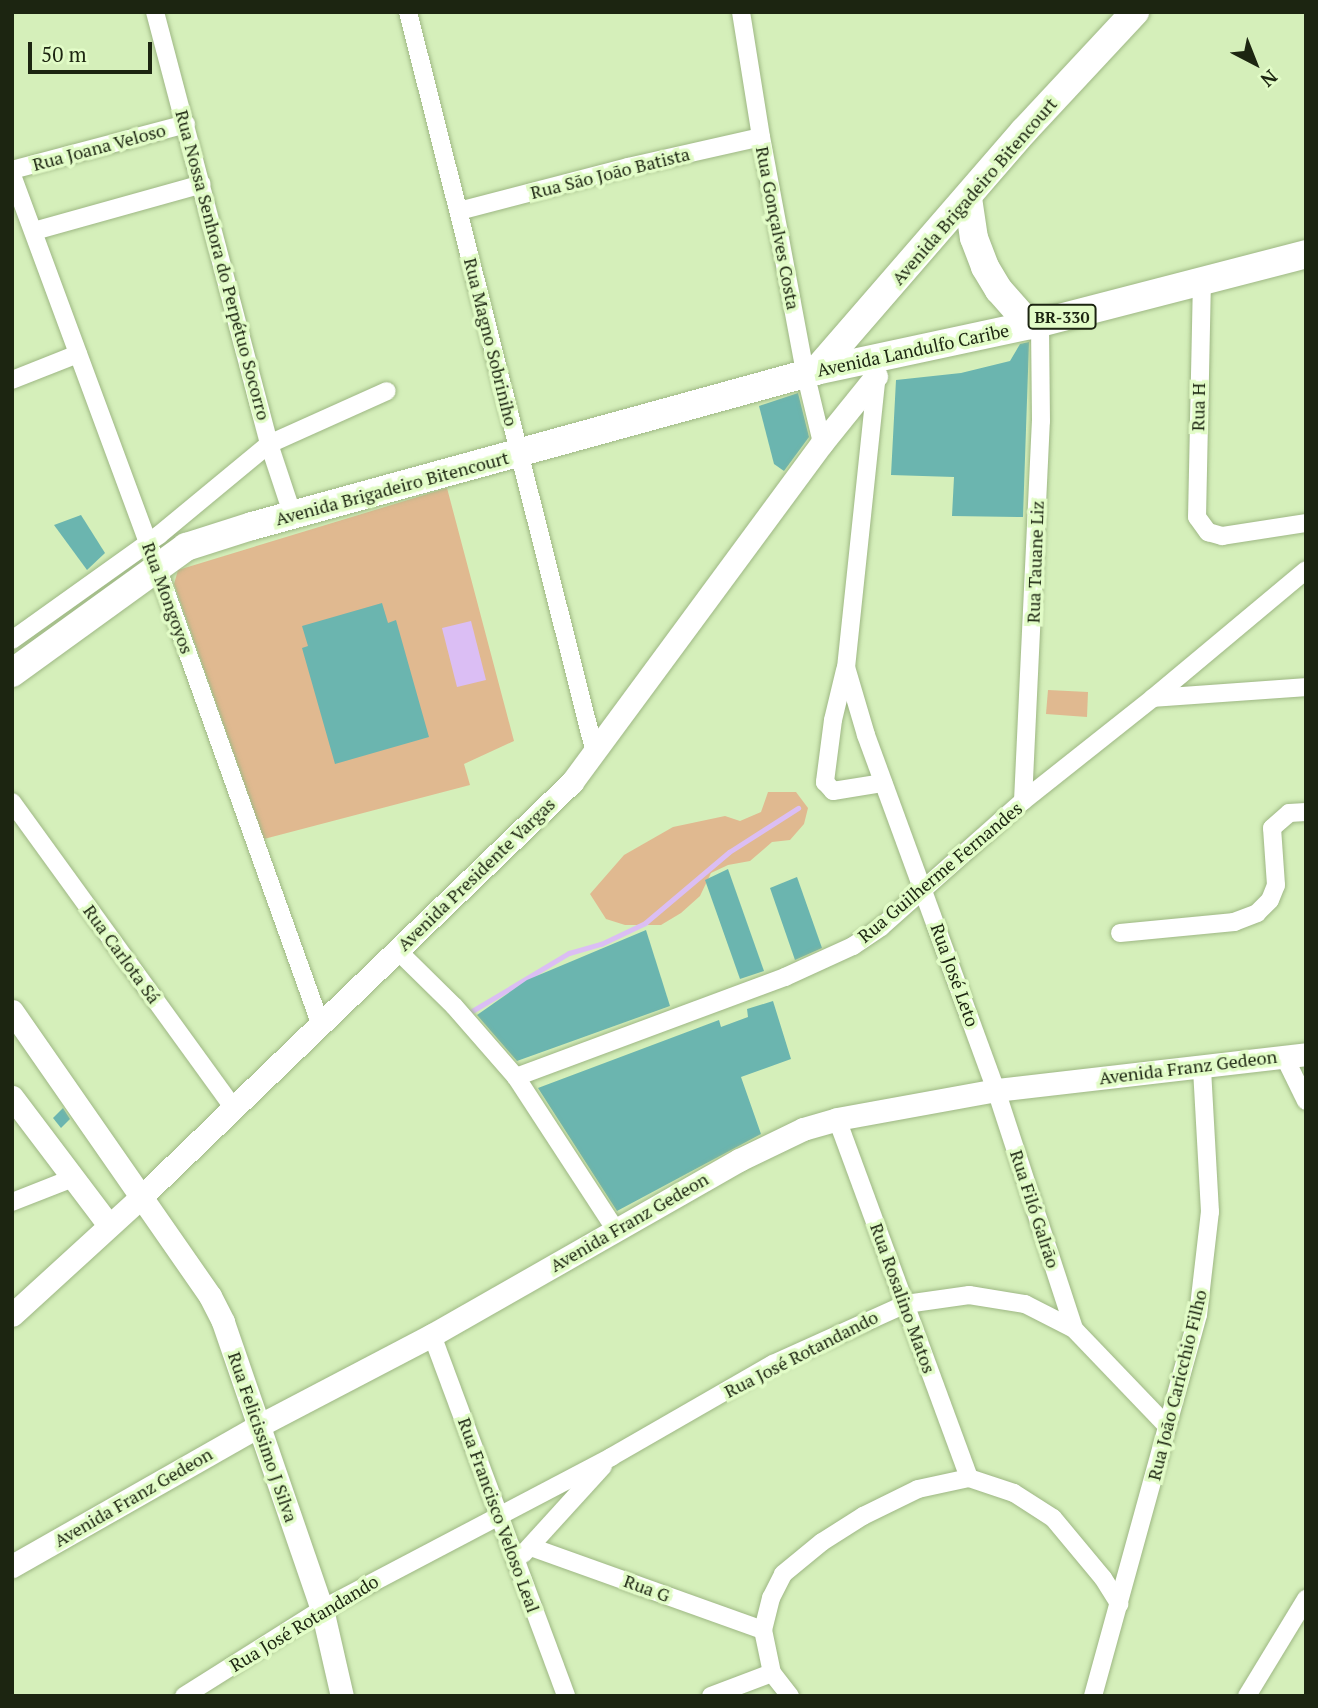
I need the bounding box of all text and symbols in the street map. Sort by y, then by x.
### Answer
scale bar [32,28,156,72]
north arrow [1220,28,1290,98]
text: 50 m [41,40,87,68]
text: N [1256,65,1283,93]
street label: Avenida Brigadeiro Bitencourt [887,93,1061,289]
street label: Rua Nossa Senhora do Perpétuo Socorro [171,108,275,422]
street label: Rua Joana Veloso [30,119,168,175]
street label: Rua São João Batista [528,143,692,203]
street label: Rua Gonçalves Costa [752,145,804,311]
street label: Rua Magno Sobriniho [460,256,522,428]
road number: BR-330 [1027,304,1097,330]
street label: Avenida Landulfo Caribe [815,319,1011,381]
street label: Rua H [1187,383,1209,431]
street label: Avenida Brigadeiro Bitencourt [273,446,511,530]
street label: Rua Tauane Liz [1022,500,1048,624]
street label: Rua Mongoyos [138,539,198,657]
street label: Avenida Presidente Vargas [392,793,560,955]
street label: Rua Guilherme Fernandes [854,797,1026,947]
street label: Rua Carlota Sá [79,900,165,1008]
street label: Rua José Leto [926,920,984,1030]
street label: Avenida Franz Gedeon [1098,1045,1278,1089]
street label: Rua Filó Galrão [1006,1147,1064,1271]
street label: Avenida Franz Gedeon [546,1168,712,1276]
street label: Rua Rosalino Matos [866,1220,940,1376]
street label: Rua João Caricchio Filho [1143,1287,1211,1483]
street label: Rua José Rotandando [721,1306,881,1402]
street label: Rua Felicissimo J Silva [224,1349,302,1525]
street label: Rua Francisco Veloso Leal [454,1414,544,1616]
street label: Avenida Franz Gedeon [50,1443,216,1551]
street label: Rua José Rotandando [226,1570,382,1676]
street label: Rua G [621,1570,673,1606]

